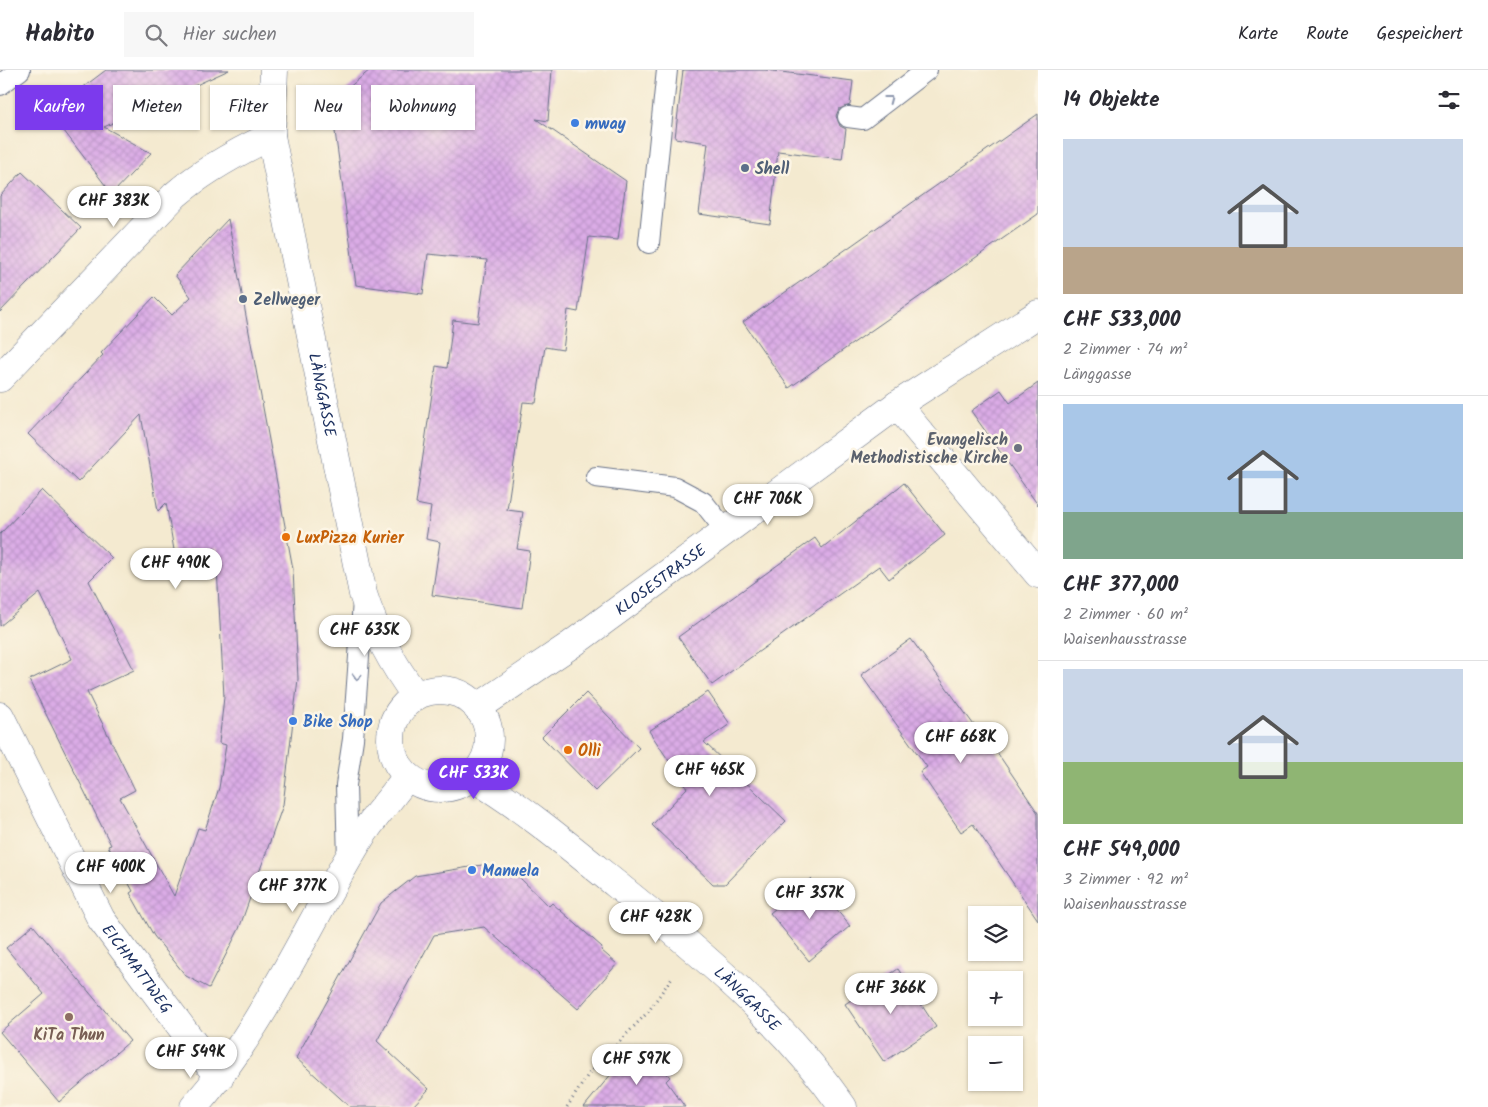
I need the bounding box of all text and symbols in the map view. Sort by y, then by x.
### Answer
search box [124,12,474,57]
text: Habito [25,15,94,54]
text: Hier suchen [182,20,277,50]
text: Karte [1238,20,1278,49]
text: Route [1306,20,1349,49]
text: Gespeichert [1377,20,1463,49]
icon: search [142,21,170,49]
text: 14 Objekte [1063,84,1160,117]
chip: Kaufen [15,85,103,130]
chip: Mieten [113,85,200,130]
chip: Filter [210,85,286,130]
chip: Neu [296,85,361,130]
chip: Wohnung [371,85,475,130]
icon: filters [1435,86,1463,114]
one-way arrow [883,96,893,105]
place label: mway [585,112,627,137]
marker: mway [569,117,581,129]
place label: Shell [755,157,790,182]
marker: Shell [739,162,751,174]
icon: home [1218,171,1308,261]
pin: CHF 383K [62,186,166,228]
text: CHF 383K [78,189,150,214]
place label: Zellweger [253,288,321,313]
marker: Zellweger [237,293,249,305]
text: CHF 533,000 [1063,304,1181,337]
text: 2 Zimmer · 74 m² [1063,337,1187,362]
street label: LÄNGGASSE [301,351,342,440]
text: Länggasse [1063,362,1131,387]
place label: Evangelisch Methodistische Kirche [850,428,1008,471]
icon: home [1218,437,1308,527]
marker: Evangelisch Methodistische Kirche [1012,442,1024,454]
pin: CHF 706K [716,484,820,526]
text: CHF 706K [733,487,803,512]
place label: LuxPizza Kurier [296,526,405,551]
marker: LuxPizza Kurier [280,531,292,543]
street label: KLOSESTRASSE [610,538,713,623]
pin: CHF 490K [124,548,228,590]
text: CHF 490K [141,551,211,576]
text: CHF 377,000 [1063,569,1178,602]
text: 2 Zimmer · 60 m² [1063,602,1188,627]
pin: CHF 635K [313,614,417,657]
text: CHF 635K [330,618,400,643]
text: Waisenhausstrasse [1063,627,1187,652]
one-way arrow [351,673,362,681]
icon: home [1218,702,1308,792]
place label: Bike Shop [303,710,373,735]
marker: Bike Shop [287,715,299,727]
pin: CHF 668K [909,722,1013,764]
text: CHF 668K [925,725,997,750]
place label: Olli [578,739,601,764]
marker: Olli [562,744,574,756]
pin: CHF 465K [658,754,762,797]
pin: CHF 533K [422,758,526,800]
text: CHF 465K [675,758,745,783]
text: CHF 533K [439,761,509,786]
text: CHF 549,000 [1063,834,1180,867]
pin: CHF 400K [59,852,163,894]
text: CHF 400K [76,855,146,880]
place label: Manuela [482,859,539,884]
marker: Manuela [466,864,478,876]
text: 3 Zimmer · 92 m² [1063,867,1188,892]
pin: CHF 377K [241,870,345,913]
text: CHF 377K [259,874,327,899]
pin: CHF 357K [758,878,862,920]
text: CHF 357K [775,881,845,906]
text: Waisenhausstrasse [1063,892,1187,917]
pin: CHF 428K [604,902,708,944]
text: CHF 428K [620,905,692,930]
map controls [968,906,1023,1091]
button: layers [968,906,1023,961]
street label: EICHMATTWEG [95,919,178,1019]
street label: LÄNGGASSE [708,961,786,1038]
button: + [968,971,1023,1026]
pin: CHF 366K [839,972,943,1015]
text: CHF 366K [856,976,926,1001]
marker: KiTa Thun [63,1011,75,1023]
place label: KiTa Thun [33,1023,105,1048]
pin: CHF 549K [139,1036,243,1079]
button: − [968,1036,1023,1091]
text: CHF 549K [156,1040,226,1065]
pin: CHF 597K [585,1044,689,1086]
text: CHF 597K [603,1047,671,1072]

